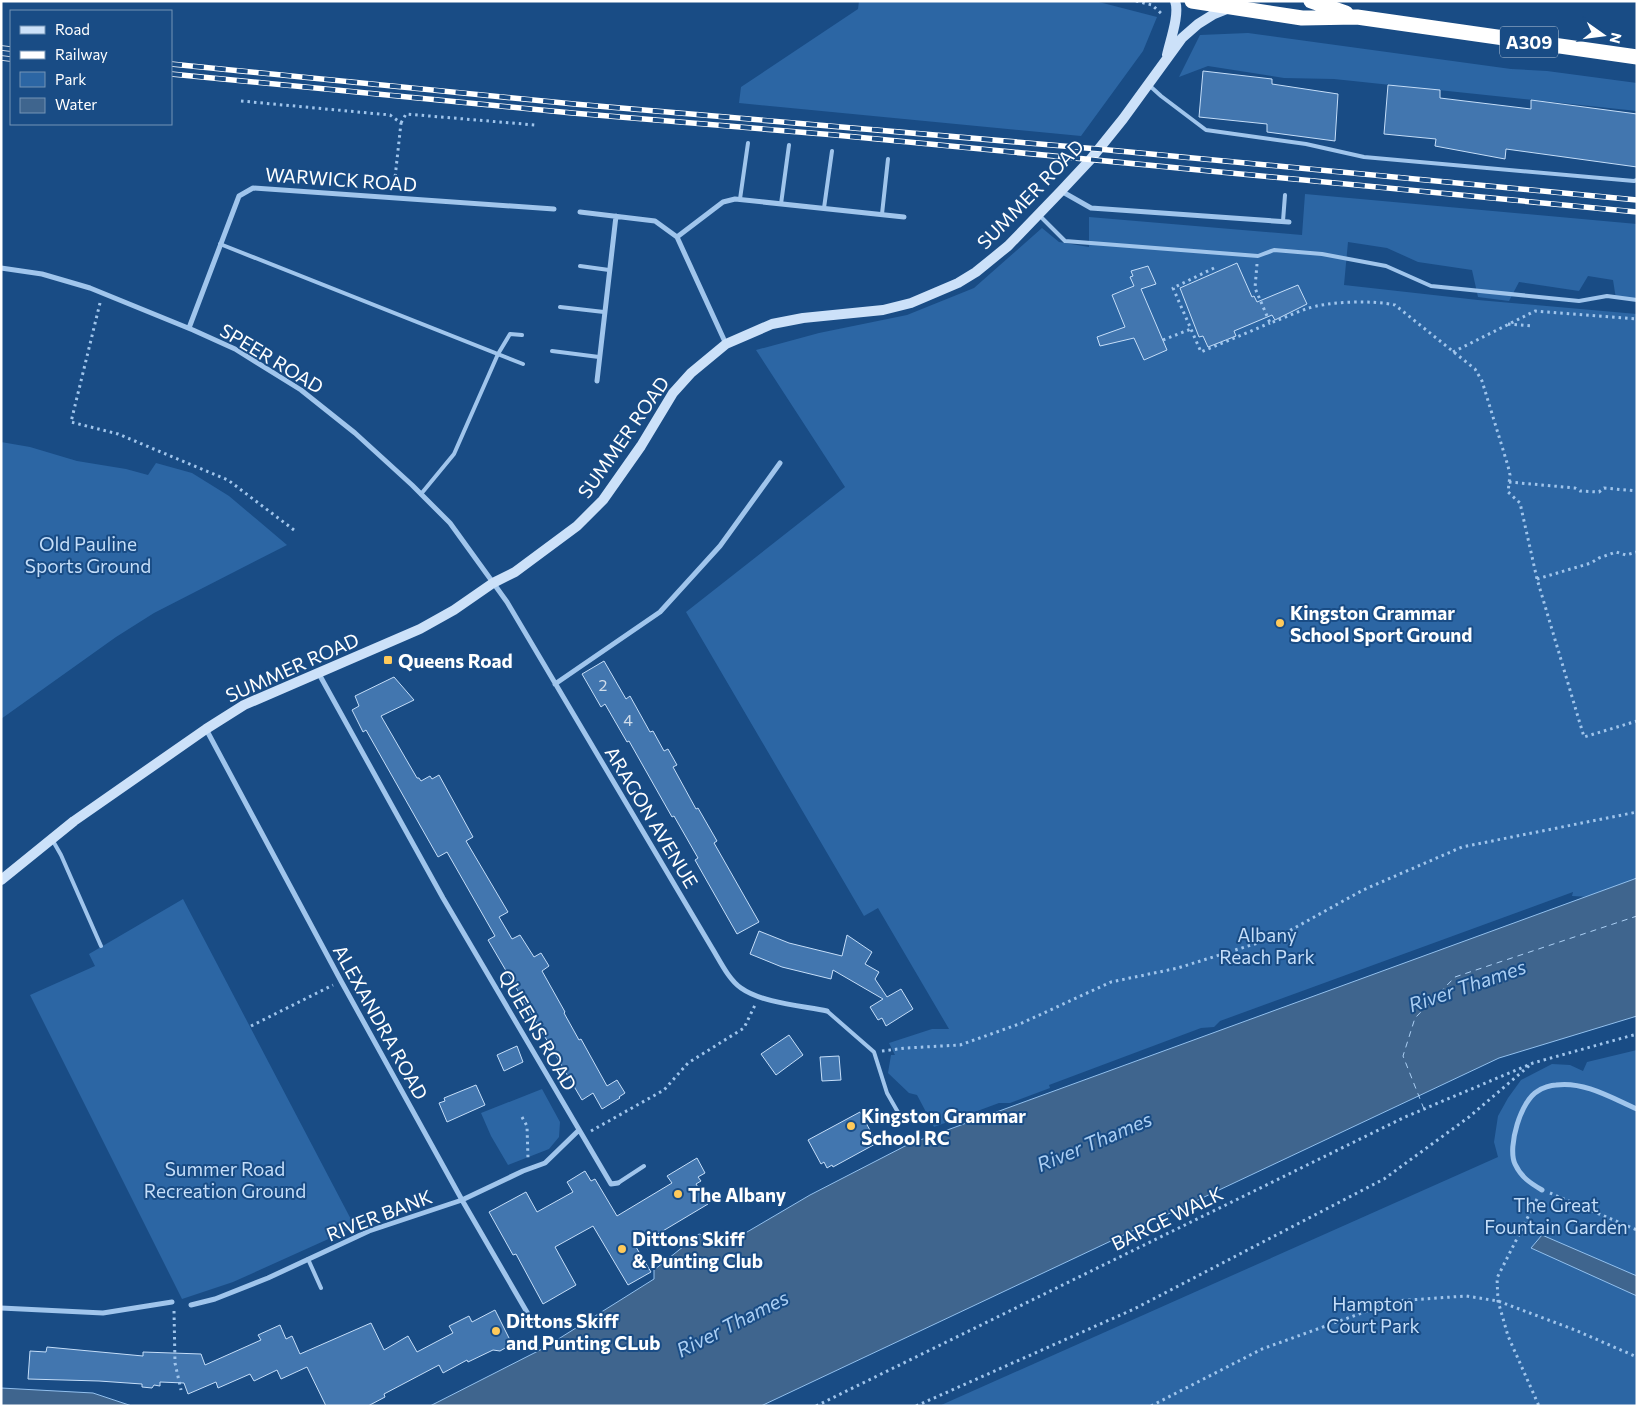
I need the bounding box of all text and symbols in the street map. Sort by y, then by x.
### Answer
legend [10,10,172,125]
north arrow [1578,10,1628,60]
text: Road [55,20,90,38]
road number: A309 [1500,27,1558,58]
text: N [1607,31,1626,45]
text: Railway [55,45,108,63]
text: Park [55,70,86,88]
text: Water [55,95,97,113]
street label: SUMMER ROAD [972,134,1088,254]
street label: WARWICK ROAD [264,162,418,196]
street label: SPEER ROAD [216,318,328,398]
street label: SUMMER ROAD [572,372,674,502]
park label: Old Pauline Sports Ground [25,532,151,577]
place label: Kingston Grammar School Sport Ground [1290,601,1472,646]
marker: Kingston Grammar School Sport Ground [1274,617,1286,629]
street label: SUMMER ROAD [222,627,362,707]
place label: Queens Road [398,649,513,672]
marker: Queens Road [382,654,394,666]
house number: 2 [599,675,608,694]
house number: 4 [623,710,633,729]
street label: ARAGON AVENUE [601,742,703,892]
park label: Albany Reach Park [1219,923,1315,968]
street label: ALEXANDRA ROAD [329,941,433,1103]
water label: River Thames [1405,954,1529,1016]
street label: QUEENS ROAD [494,966,582,1094]
place label: Kingston Grammar School RC [861,1104,1026,1149]
water label: River Thames [1033,1106,1155,1176]
marker: Kingston Grammar School RC [845,1120,857,1132]
park label: Summer Road Recreation Ground [144,1157,306,1202]
street label: BARGE WALK [1107,1181,1227,1255]
place label: The Albany [688,1183,787,1206]
street label: RIVER BANK [323,1184,435,1246]
marker: The Albany [672,1188,684,1200]
park label: The Great Fountain Garden [1484,1193,1628,1238]
place label: Dittons Skiff & Punting Club [632,1227,763,1272]
marker: Dittons Skiff & Punting Club [616,1243,628,1255]
water label: River Thames [672,1284,792,1362]
park label: Hampton Court Park [1326,1292,1420,1337]
place label: Dittons Skiff and Punting CLub [506,1309,660,1354]
marker: Dittons Skiff and Punting CLub [490,1325,502,1337]

